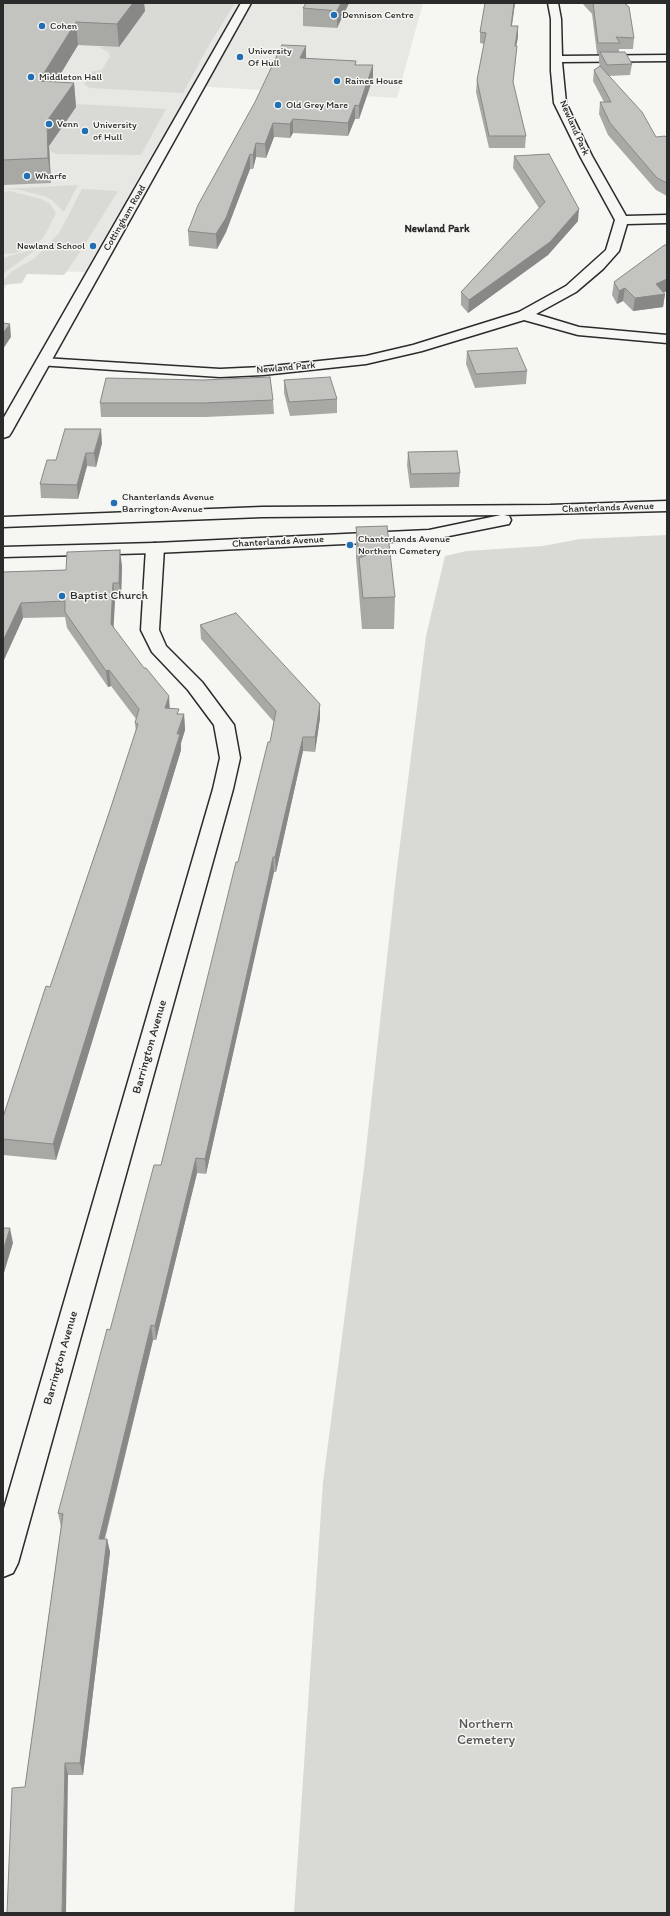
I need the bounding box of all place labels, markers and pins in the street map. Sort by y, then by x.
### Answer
place label: Dennison Centre [342,9,414,21]
marker: Dennison Centre [329,10,339,20]
place label: Cohen [50,20,77,32]
marker: Cohen [37,21,47,31]
place label: University Of Hull [248,45,292,68]
marker: University Of Hull [235,52,245,62]
place label: Middleton Hall [39,71,102,83]
marker: Middleton Hall [26,72,36,82]
place label: Raines House [345,75,403,87]
marker: Raines House [332,76,342,86]
place label: Old Grey Mare [286,99,348,111]
marker: Old Grey Mare [273,100,283,110]
place label: Venn [57,118,78,130]
marker: Venn [44,119,54,129]
place label: University of Hull [93,119,137,142]
marker: University of Hull [80,126,90,136]
place label: Wharfe [35,170,66,182]
marker: Wharfe [22,171,32,181]
place label: Newland School [17,240,85,252]
marker: Newland School [88,241,98,251]
place label: Chanterlands Avenue Barrington Avenue [122,491,214,514]
marker: Chanterlands Avenue Barrington Avenue [109,498,119,508]
place label: Chanterlands Avenue Northern Cemetery [358,533,450,556]
marker: Chanterlands Avenue Northern Cemetery [345,540,355,550]
place label: Baptist Church [70,589,148,603]
marker: Baptist Church [57,591,67,601]

